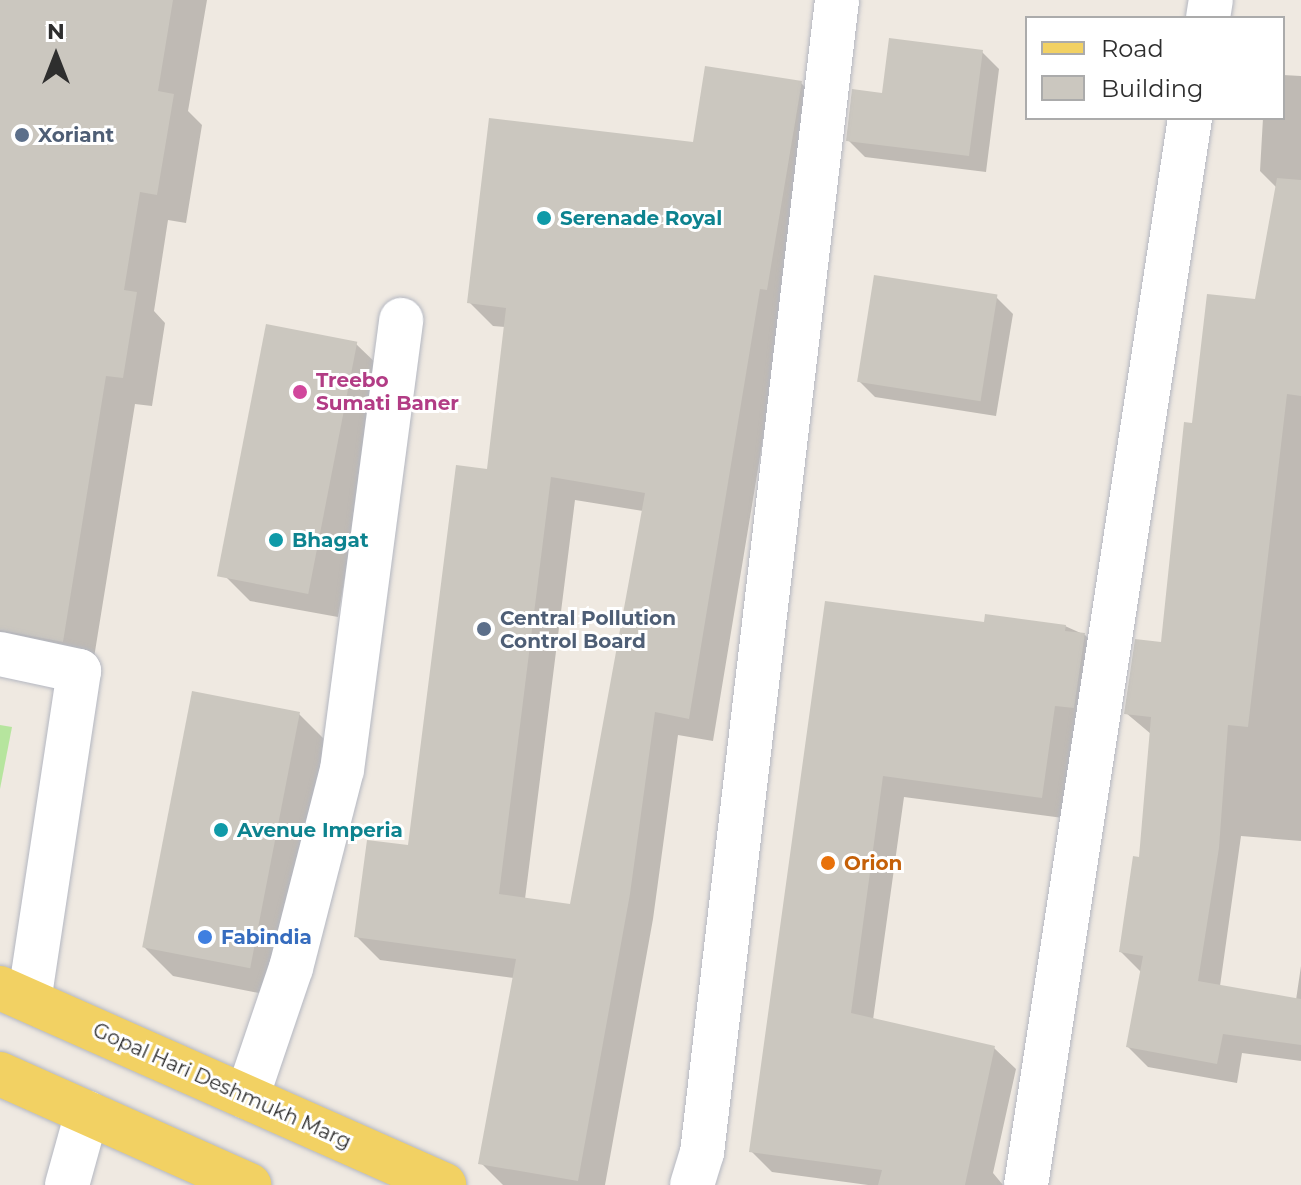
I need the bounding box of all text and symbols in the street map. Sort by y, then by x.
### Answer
north arrow [16,16,96,96]
legend [1025,16,1285,120]
text: N [47,18,65,45]
text: Road [1101,34,1164,63]
text: Building [1101,74,1204,103]
place label: Xoriant [38,123,114,147]
marker: Xoriant [13,126,31,144]
place label: Serenade Royal [560,206,722,230]
marker: Serenade Royal [535,209,553,227]
place label: Treebo Sumati Baner [316,368,459,415]
marker: Treebo Sumati Baner [291,383,309,401]
place label: Bhagat [292,528,369,552]
marker: Bhagat [267,531,285,549]
place label: Central Pollution Control Board [500,606,676,653]
marker: Central Pollution Control Board [475,620,493,638]
place label: Avenue Imperia [237,818,403,842]
marker: Avenue Imperia [212,821,230,839]
place label: Orion [844,851,902,875]
marker: Orion [819,854,837,872]
place label: Fabindia [221,925,312,949]
marker: Fabindia [196,928,214,946]
street label: Gopal Hari Deshmukh Marg [89,1018,355,1154]

